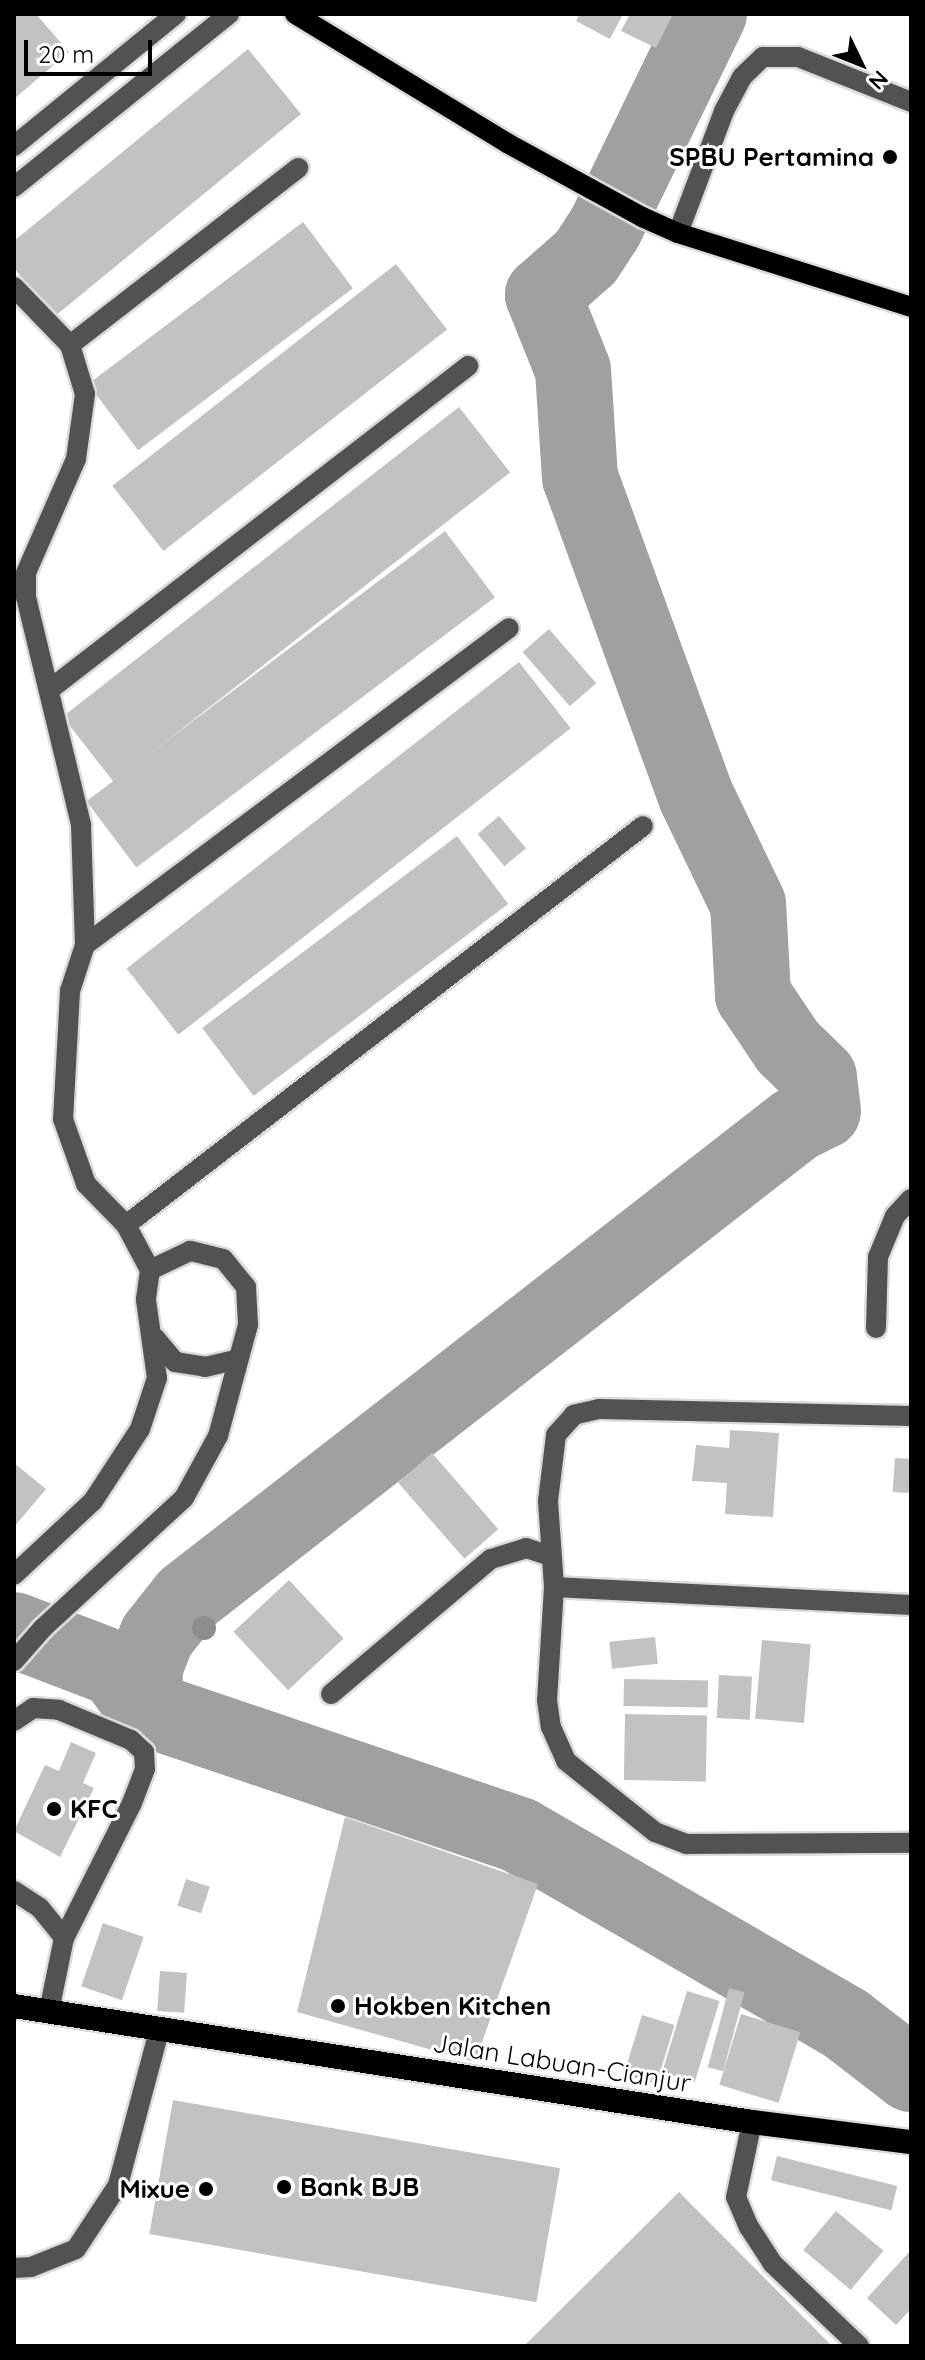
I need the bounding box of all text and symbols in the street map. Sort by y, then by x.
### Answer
scale bar [28,24,156,74]
north arrow [821,24,901,104]
text: 20 m [38,39,94,69]
text: N [863,65,894,96]
place label: SPBU Pertamina [669,141,874,173]
marker: SPBU Pertamina [881,148,899,166]
place label: KFC [70,1793,118,1825]
marker: KFC [45,1800,63,1818]
place label: Hokben Kitchen [354,1990,551,2022]
marker: Hokben Kitchen [329,1997,347,2015]
street label: Jalan Labuan-Cianjur [431,2027,693,2099]
place label: Bank BJB [300,2171,419,2203]
place label: Mixue [119,2173,190,2205]
marker: Bank BJB [275,2178,293,2196]
marker: Mixue [197,2180,215,2198]

